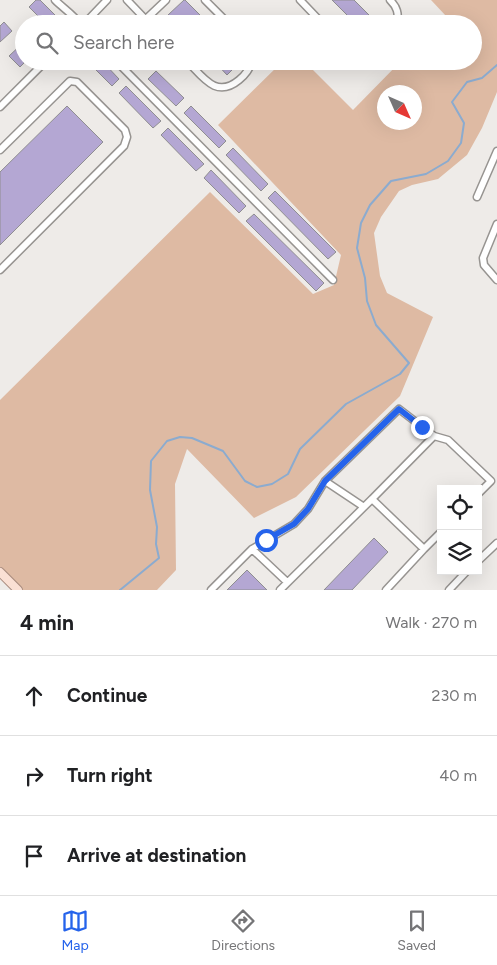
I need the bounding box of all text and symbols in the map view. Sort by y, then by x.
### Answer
search box [15,15,482,70]
icon: search [33,29,61,57]
text: Search here [73,31,175,54]
north arrow [377,85,422,130]
route end [411,416,434,439]
map controls [437,485,482,575]
button: locate [437,485,482,530]
route start [255,529,278,552]
button: layers [437,530,482,575]
text: 4 min [20,610,74,635]
text: Walk · 270 m [386,613,477,632]
icon: ahead [20,682,48,710]
text: Continue [67,684,147,707]
text: 230 m [432,686,477,705]
icon: right [20,762,48,790]
text: Turn right [67,764,153,787]
text: 40 m [439,766,477,785]
icon: arrive [20,842,48,870]
text: Arrive at destination [67,844,246,867]
tab: Map [61,907,89,954]
tab: Directions [211,907,275,954]
tab: Saved [397,907,436,954]

